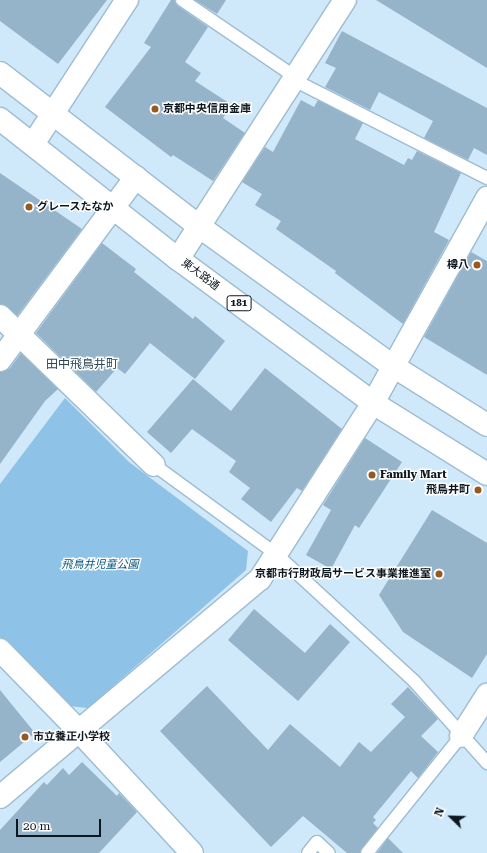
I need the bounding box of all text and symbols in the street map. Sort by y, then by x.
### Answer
place label: 京都中央信用金庫 [163,102,251,116]
marker: 京都中央信用金庫 [150,104,160,114]
place label: グレースたなか [37,200,114,214]
marker: グレースたなか [24,202,34,212]
street label: 東大路通 [178,256,222,294]
place label: 樽八 [447,258,469,272]
marker: 樽八 [472,260,482,270]
road number: 181 [226,295,252,311]
district label: 田中飛鳥井町 [46,358,118,372]
place label: Family Mart [380,468,447,482]
marker: Family Mart [367,470,377,480]
place label: 飛鳥井町 [426,483,470,497]
marker: 飛鳥井町 [473,485,483,495]
park label: 飛鳥井児童公園 [62,558,138,572]
place label: 京都市行財政局サービス事業推進室 [255,567,431,581]
marker: 京都市行財政局サービス事業推進室 [434,569,444,579]
place label: 市立養正小学校 [33,730,110,744]
marker: 市立養正小学校 [20,732,30,742]
north arrow [431,797,471,837]
text: N [432,806,447,819]
scale bar [18,811,103,837]
text: 20 m [23,819,50,833]

